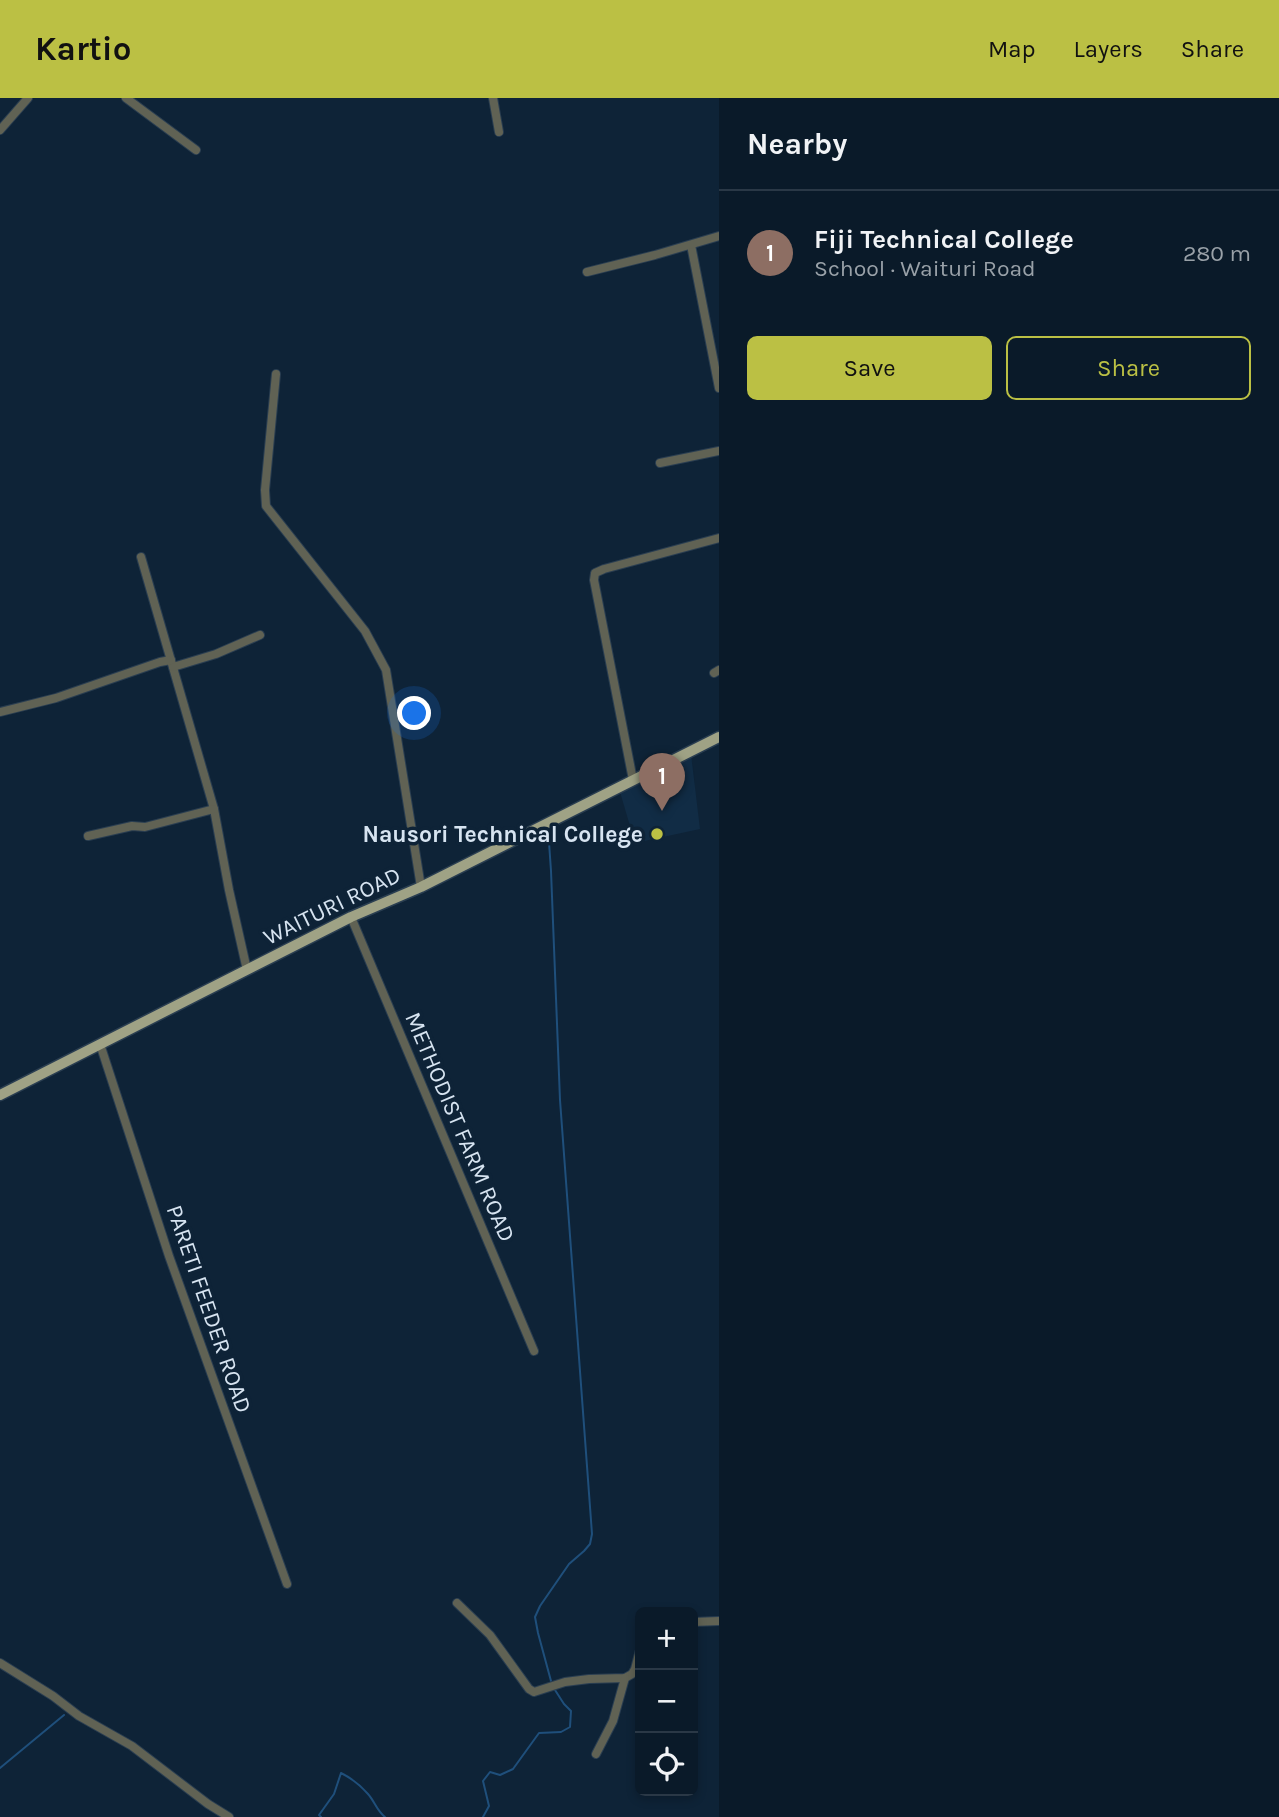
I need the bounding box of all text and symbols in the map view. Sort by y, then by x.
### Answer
text: Kartio [35,30,131,68]
text: Map [988,35,1036,63]
text: Layers [1074,35,1143,63]
text: Share [1181,35,1244,63]
text: Nearby [747,126,847,162]
text: Fiji Technical College [814,224,1074,255]
text: 1 [766,240,774,267]
text: 280 m [1183,240,1251,267]
text: School · Waituri Road [814,255,1036,282]
button: Save [747,336,992,400]
button: Share [1006,336,1251,400]
your location [397,696,431,730]
pin: 1 [639,753,685,811]
place label: Nausori Technical College [362,821,643,848]
marker: Nausori Technical College [649,826,665,842]
street label: WAITURI ROAD [259,861,405,951]
street label: METHODIST FARM ROAD [399,1008,521,1246]
street label: PARETI FEEDER ROAD [161,1201,257,1417]
map controls [635,1607,698,1796]
button: + [635,1607,698,1670]
button: − [635,1670,698,1733]
button: locate [635,1733,698,1796]

